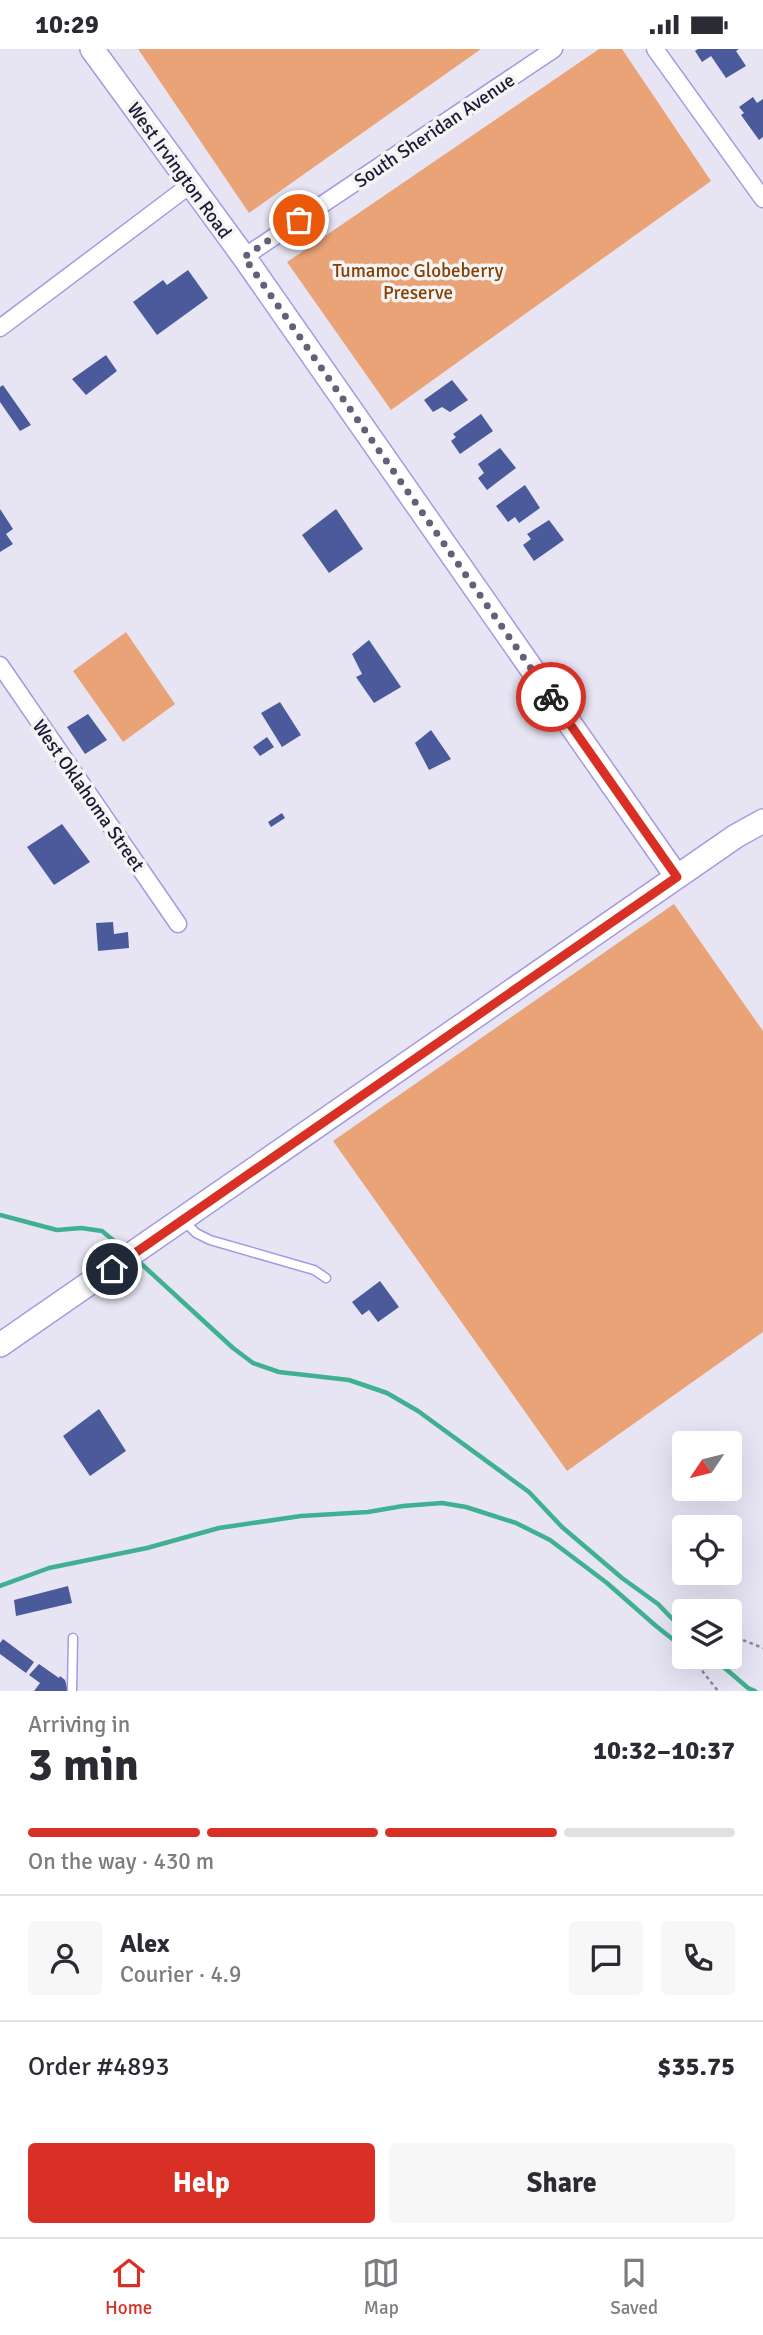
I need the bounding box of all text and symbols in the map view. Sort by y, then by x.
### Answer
text: 10:29 [35,9,99,41]
street label: South Sheridan Avenue [350,68,519,193]
street label: West Irvington Road [122,98,237,243]
pin [269,190,329,250]
icon: bag [280,201,318,239]
park label: Tumamoc Globeberry Preserve [332,259,504,305]
courier [516,662,586,732]
icon: bike [532,678,570,716]
street label: West Oklahoma Street [27,715,150,876]
pin [82,1239,142,1299]
icon: home [93,1250,131,1288]
north arrow [672,1431,742,1501]
map controls [672,1431,742,1669]
button: locate [672,1515,742,1585]
button: layers [672,1599,742,1669]
text: Arriving in [28,1710,130,1739]
text: 10:32–10:37 [593,1735,735,1767]
text: 3 min [28,1737,139,1793]
text: On the way · 430 m [28,1847,214,1876]
button: person [28,1921,102,1995]
button: chat [569,1921,643,1995]
button: phone [661,1921,735,1995]
text: Alex [120,1928,170,1960]
text: Courier · 4.9 [120,1960,241,1989]
text: Order #4893 [28,2051,169,2083]
text: $35.75 [657,2051,735,2083]
button: Help [28,2143,375,2223]
button: Share [389,2143,735,2223]
tab: Home [105,2254,152,2320]
tab: Map [362,2254,400,2320]
tab: Saved [610,2254,658,2320]

